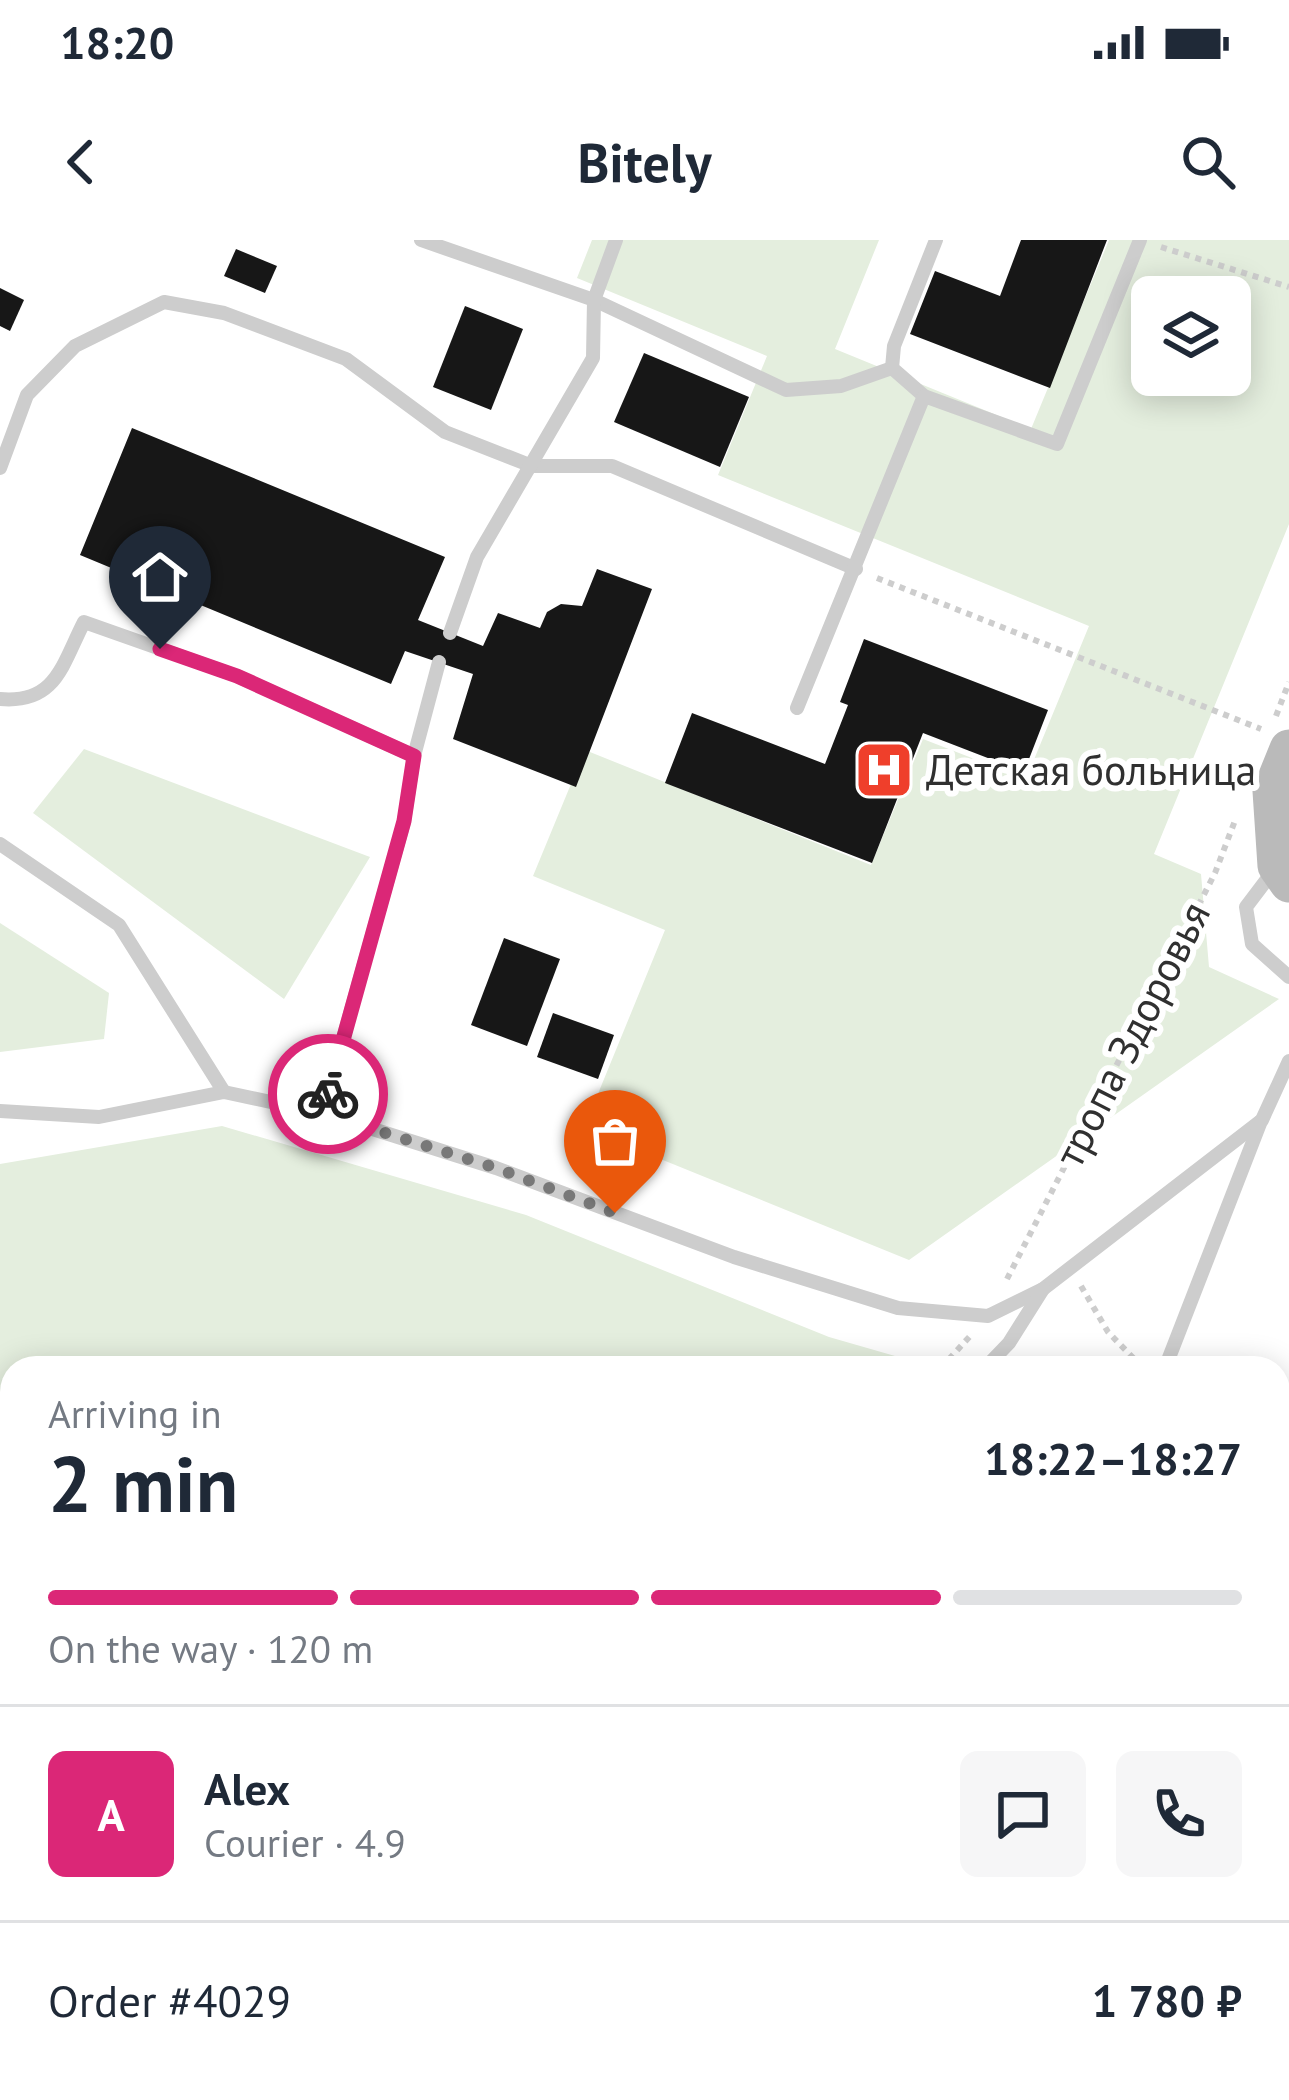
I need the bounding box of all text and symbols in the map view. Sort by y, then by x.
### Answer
text: 18:20 [60,13,174,71]
text: Bitely [577,127,712,197]
icon: back [48,129,114,195]
icon: search [1175,129,1241,195]
map controls [1131,276,1251,396]
button: layers [1131,276,1251,396]
pin [109,526,211,649]
icon: home [127,544,193,610]
hospital icon: Детская больница [853,739,915,801]
place label: Детская больница [926,742,1256,797]
street label: тропа Здоровья [1041,892,1222,1175]
courier [268,1034,388,1154]
icon: bike [295,1061,361,1127]
pin [564,1090,666,1213]
icon: bag [582,1108,648,1174]
text: Arriving in [48,1388,222,1439]
text: 18:22–18:27 [984,1429,1242,1487]
text: 2 min [48,1433,238,1534]
text: On the way · 120 m [48,1623,373,1674]
button: chat [960,1751,1086,1877]
button: phone [1116,1751,1242,1877]
text: Alex [204,1759,290,1817]
text: A [97,1785,125,1843]
text: Courier · 4.9 [204,1817,406,1868]
text: Order #4029 [48,1971,291,2029]
text: 1 780 ₽ [1092,1971,1242,2029]

